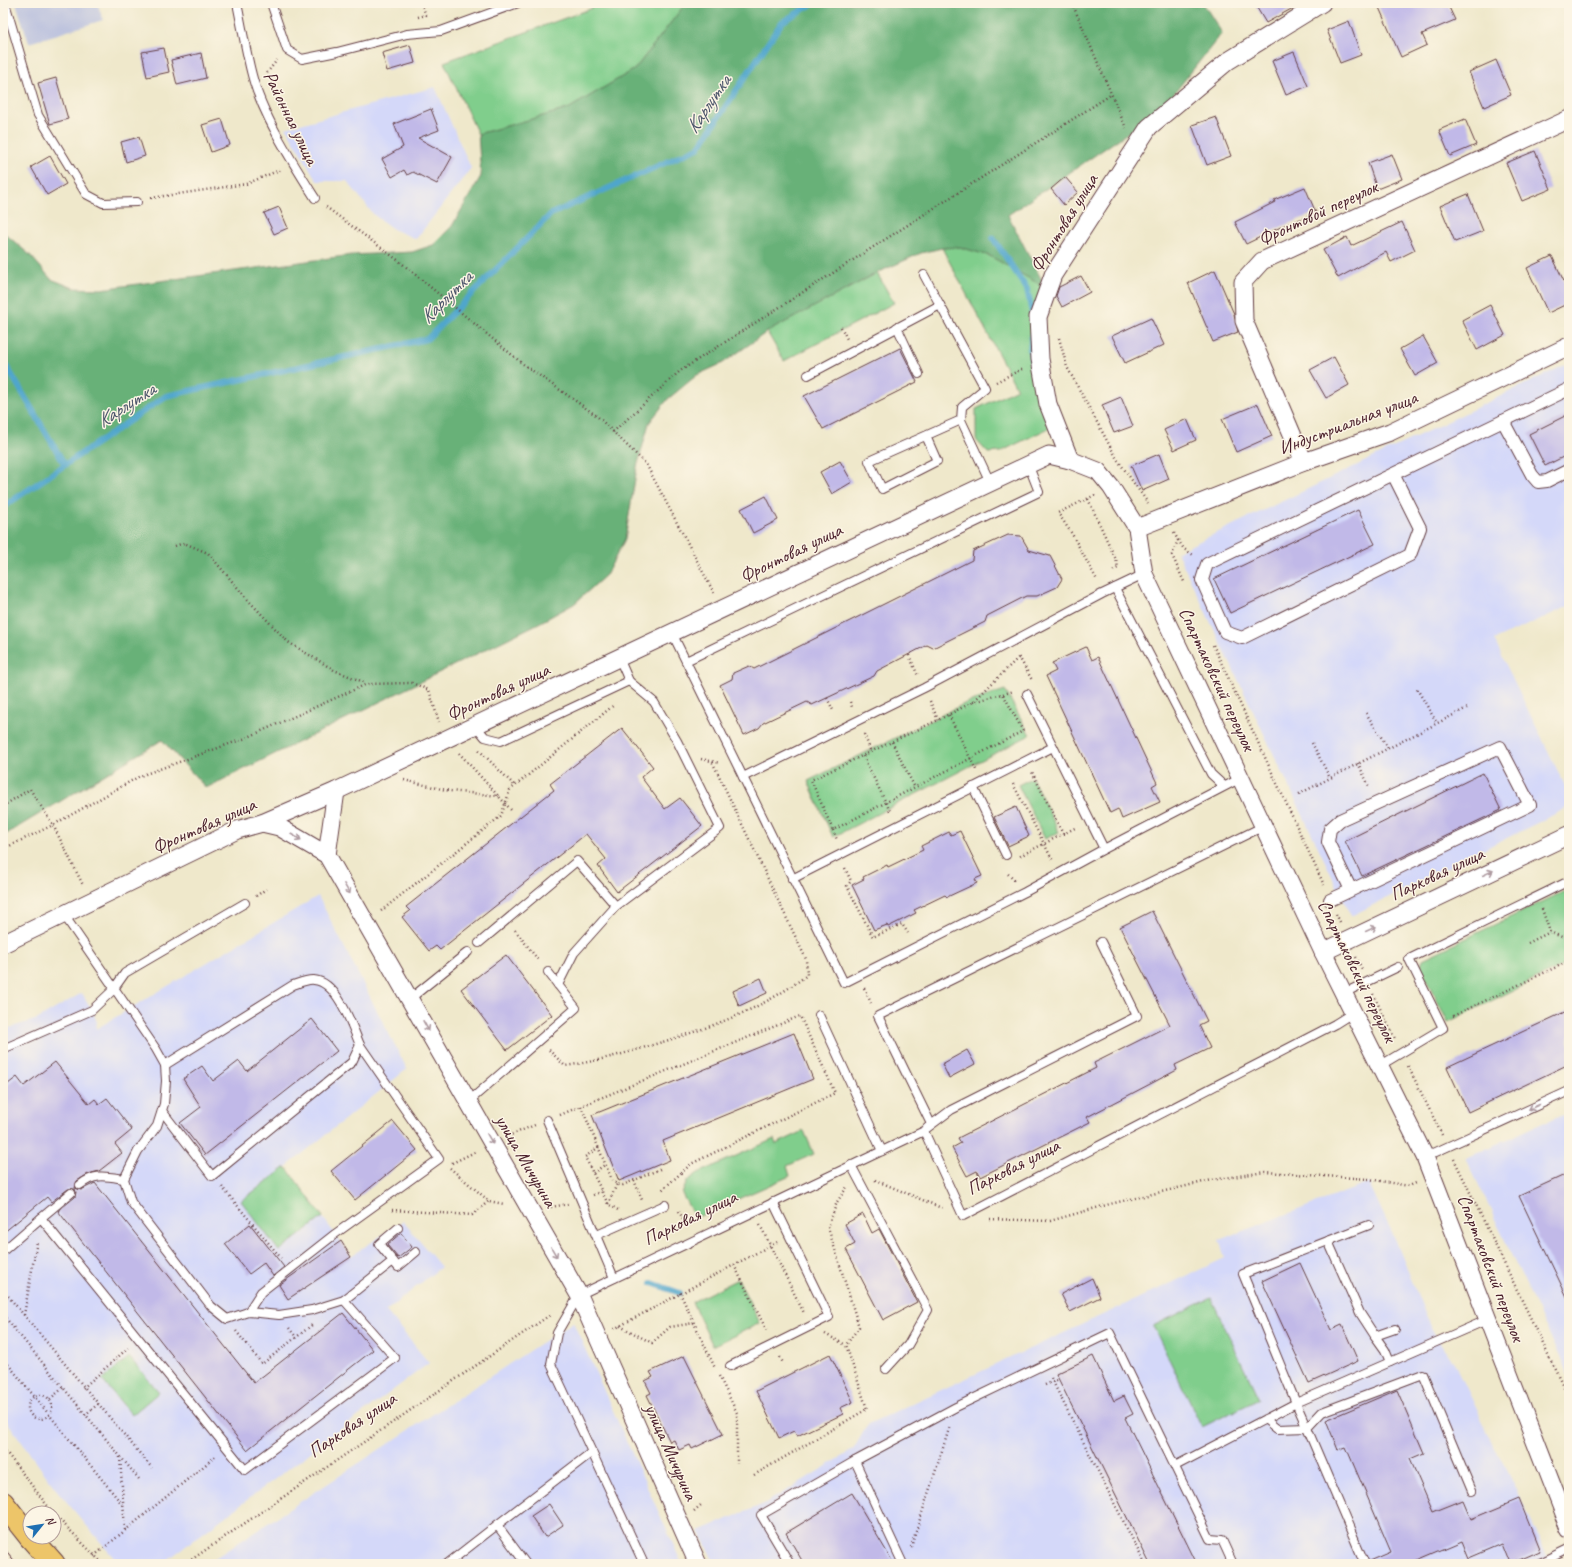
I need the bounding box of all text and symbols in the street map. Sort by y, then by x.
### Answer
street label: Районная улица [258,67,325,171]
water label: Карлутка [680,68,738,138]
street label: Фронтовая улица [1024,168,1105,276]
street label: Фронтовой переулок [1255,174,1383,251]
water label: Карлутка [414,263,480,329]
water label: Карлутка [92,375,162,433]
street label: Индустриальная улица [1275,385,1422,460]
street label: Фронтовая улица [736,517,848,588]
street label: Спартаковский переулок [1173,603,1262,756]
street label: Фронтовая улица [443,657,555,726]
street label: Фронтовая улица [148,792,261,860]
one-way arrow [290,833,302,841]
street label: Парковая улица [1386,841,1489,906]
one-way arrow [1482,869,1494,876]
one-way arrow [343,883,351,895]
street label: Спартаковский переулок [1312,896,1403,1048]
one-way arrow [1365,925,1377,932]
one-way arrow [423,1020,430,1032]
one-way arrow [1528,1104,1540,1111]
street label: улица Мичурина [489,1109,563,1213]
one-way arrow [486,1133,494,1145]
street label: Парковая улица [962,1133,1065,1201]
street label: Парковая улица [639,1184,742,1251]
street label: Спартаковский переулок [1452,1191,1531,1347]
one-way arrow [551,1246,559,1258]
street label: Парковая улица [303,1386,402,1463]
street label: улица Мичурина [639,1399,704,1506]
north arrow [22,1505,62,1545]
text: N [43,1514,60,1528]

